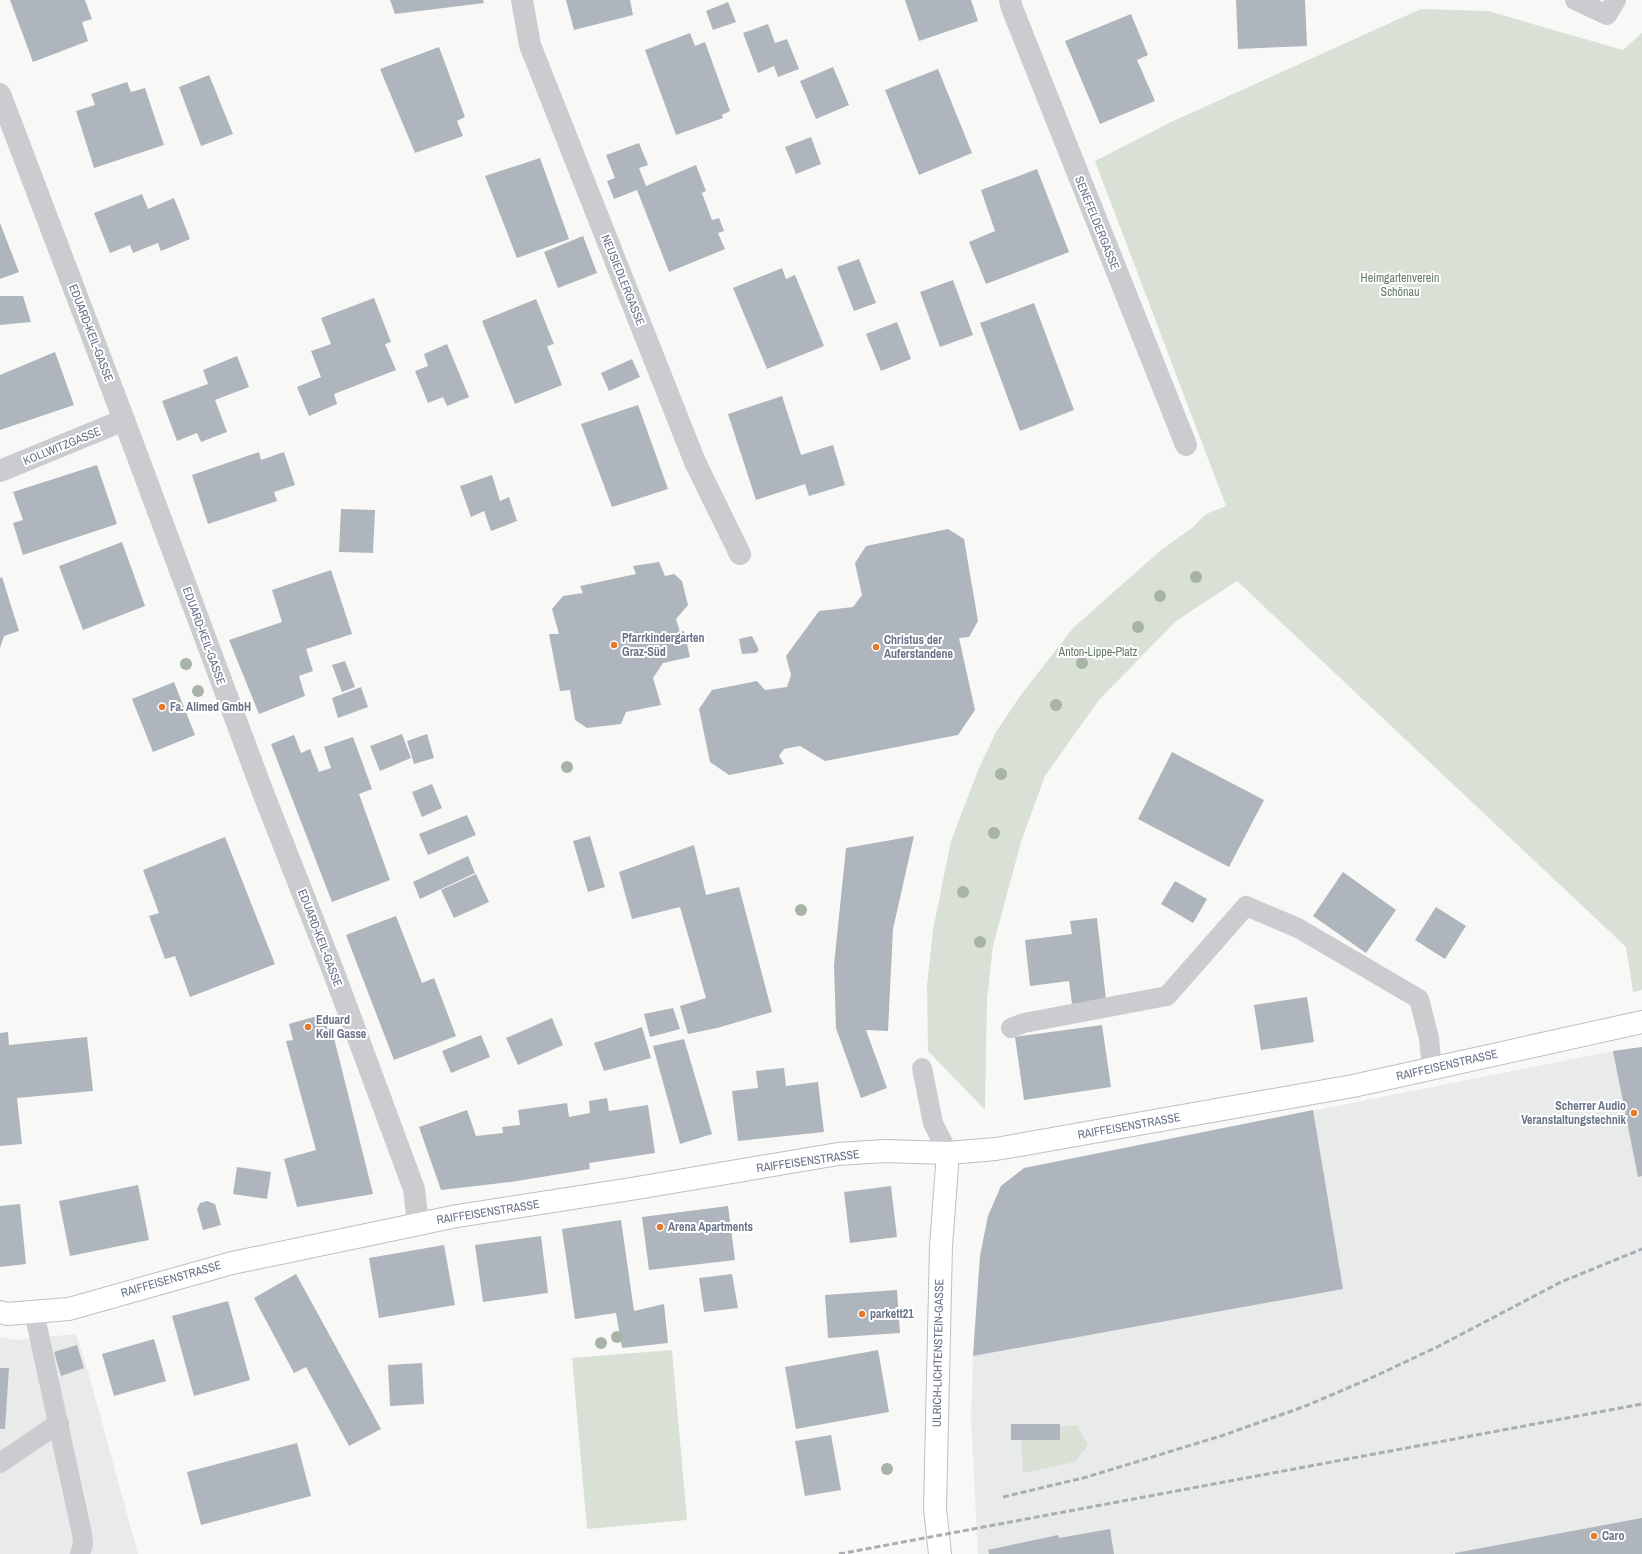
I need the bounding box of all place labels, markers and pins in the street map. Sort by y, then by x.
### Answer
place label: Pfarrkindergarten Graz-Süd [622,630,705,660]
place label: Christus der Auferstandene [884,632,953,662]
marker: Pfarrkindergarten Graz-Süd [609,640,619,650]
marker: Christus der Auferstandene [871,642,881,652]
place label: Fa. Alimed GmbH [170,699,251,715]
marker: Fa. Alimed GmbH [157,702,167,712]
place label: Eduard Keil Gasse [316,1012,367,1042]
marker: Eduard Keil Gasse [303,1022,313,1032]
place label: Scherrer Audio Veranstaltungstechnik [1521,1098,1627,1128]
marker: Scherrer Audio Veranstaltungstechnik [1629,1108,1639,1118]
place label: Arena Apartments [668,1219,753,1235]
marker: Arena Apartments [655,1222,665,1232]
place label: parkett21 [870,1306,914,1322]
marker: parkett21 [857,1309,867,1319]
place label: Caro [1602,1528,1624,1544]
marker: Caro [1589,1531,1599,1541]

